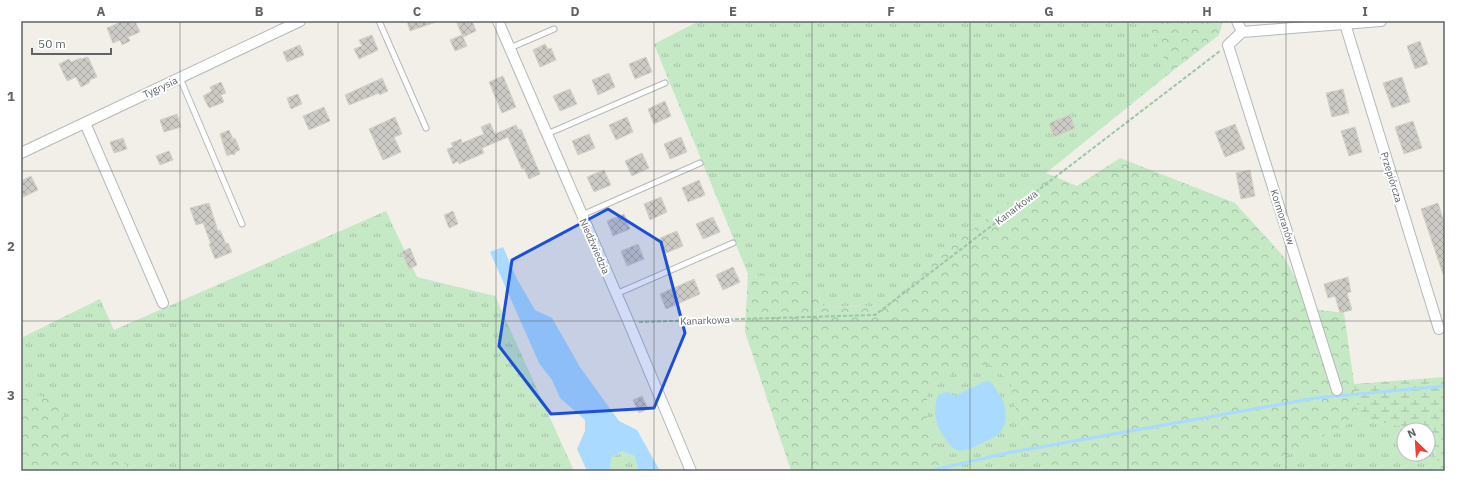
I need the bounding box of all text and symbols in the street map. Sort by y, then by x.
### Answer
text: A [97,3,106,20]
text: B [255,3,264,20]
text: C [413,3,422,20]
text: D [570,3,580,20]
text: E [729,3,737,20]
text: F [887,3,895,20]
text: G [1044,3,1054,20]
text: H [1202,3,1212,20]
text: I [1362,3,1368,20]
scale bar [32,30,111,56]
text: 50 m [38,36,66,51]
street label: Tygrysia [141,74,180,101]
text: 1 [7,88,15,105]
street label: Przepiórcza [1378,150,1406,205]
street label: Kanarkowa [992,187,1041,228]
street label: Kormoranów [1267,188,1298,247]
street label: Niedźwiedzia [577,216,613,277]
text: 2 [7,238,15,255]
street label: Kanarkowa [680,313,731,328]
text: 3 [7,387,15,404]
north arrow [1396,422,1436,462]
text: N [1405,425,1418,441]

